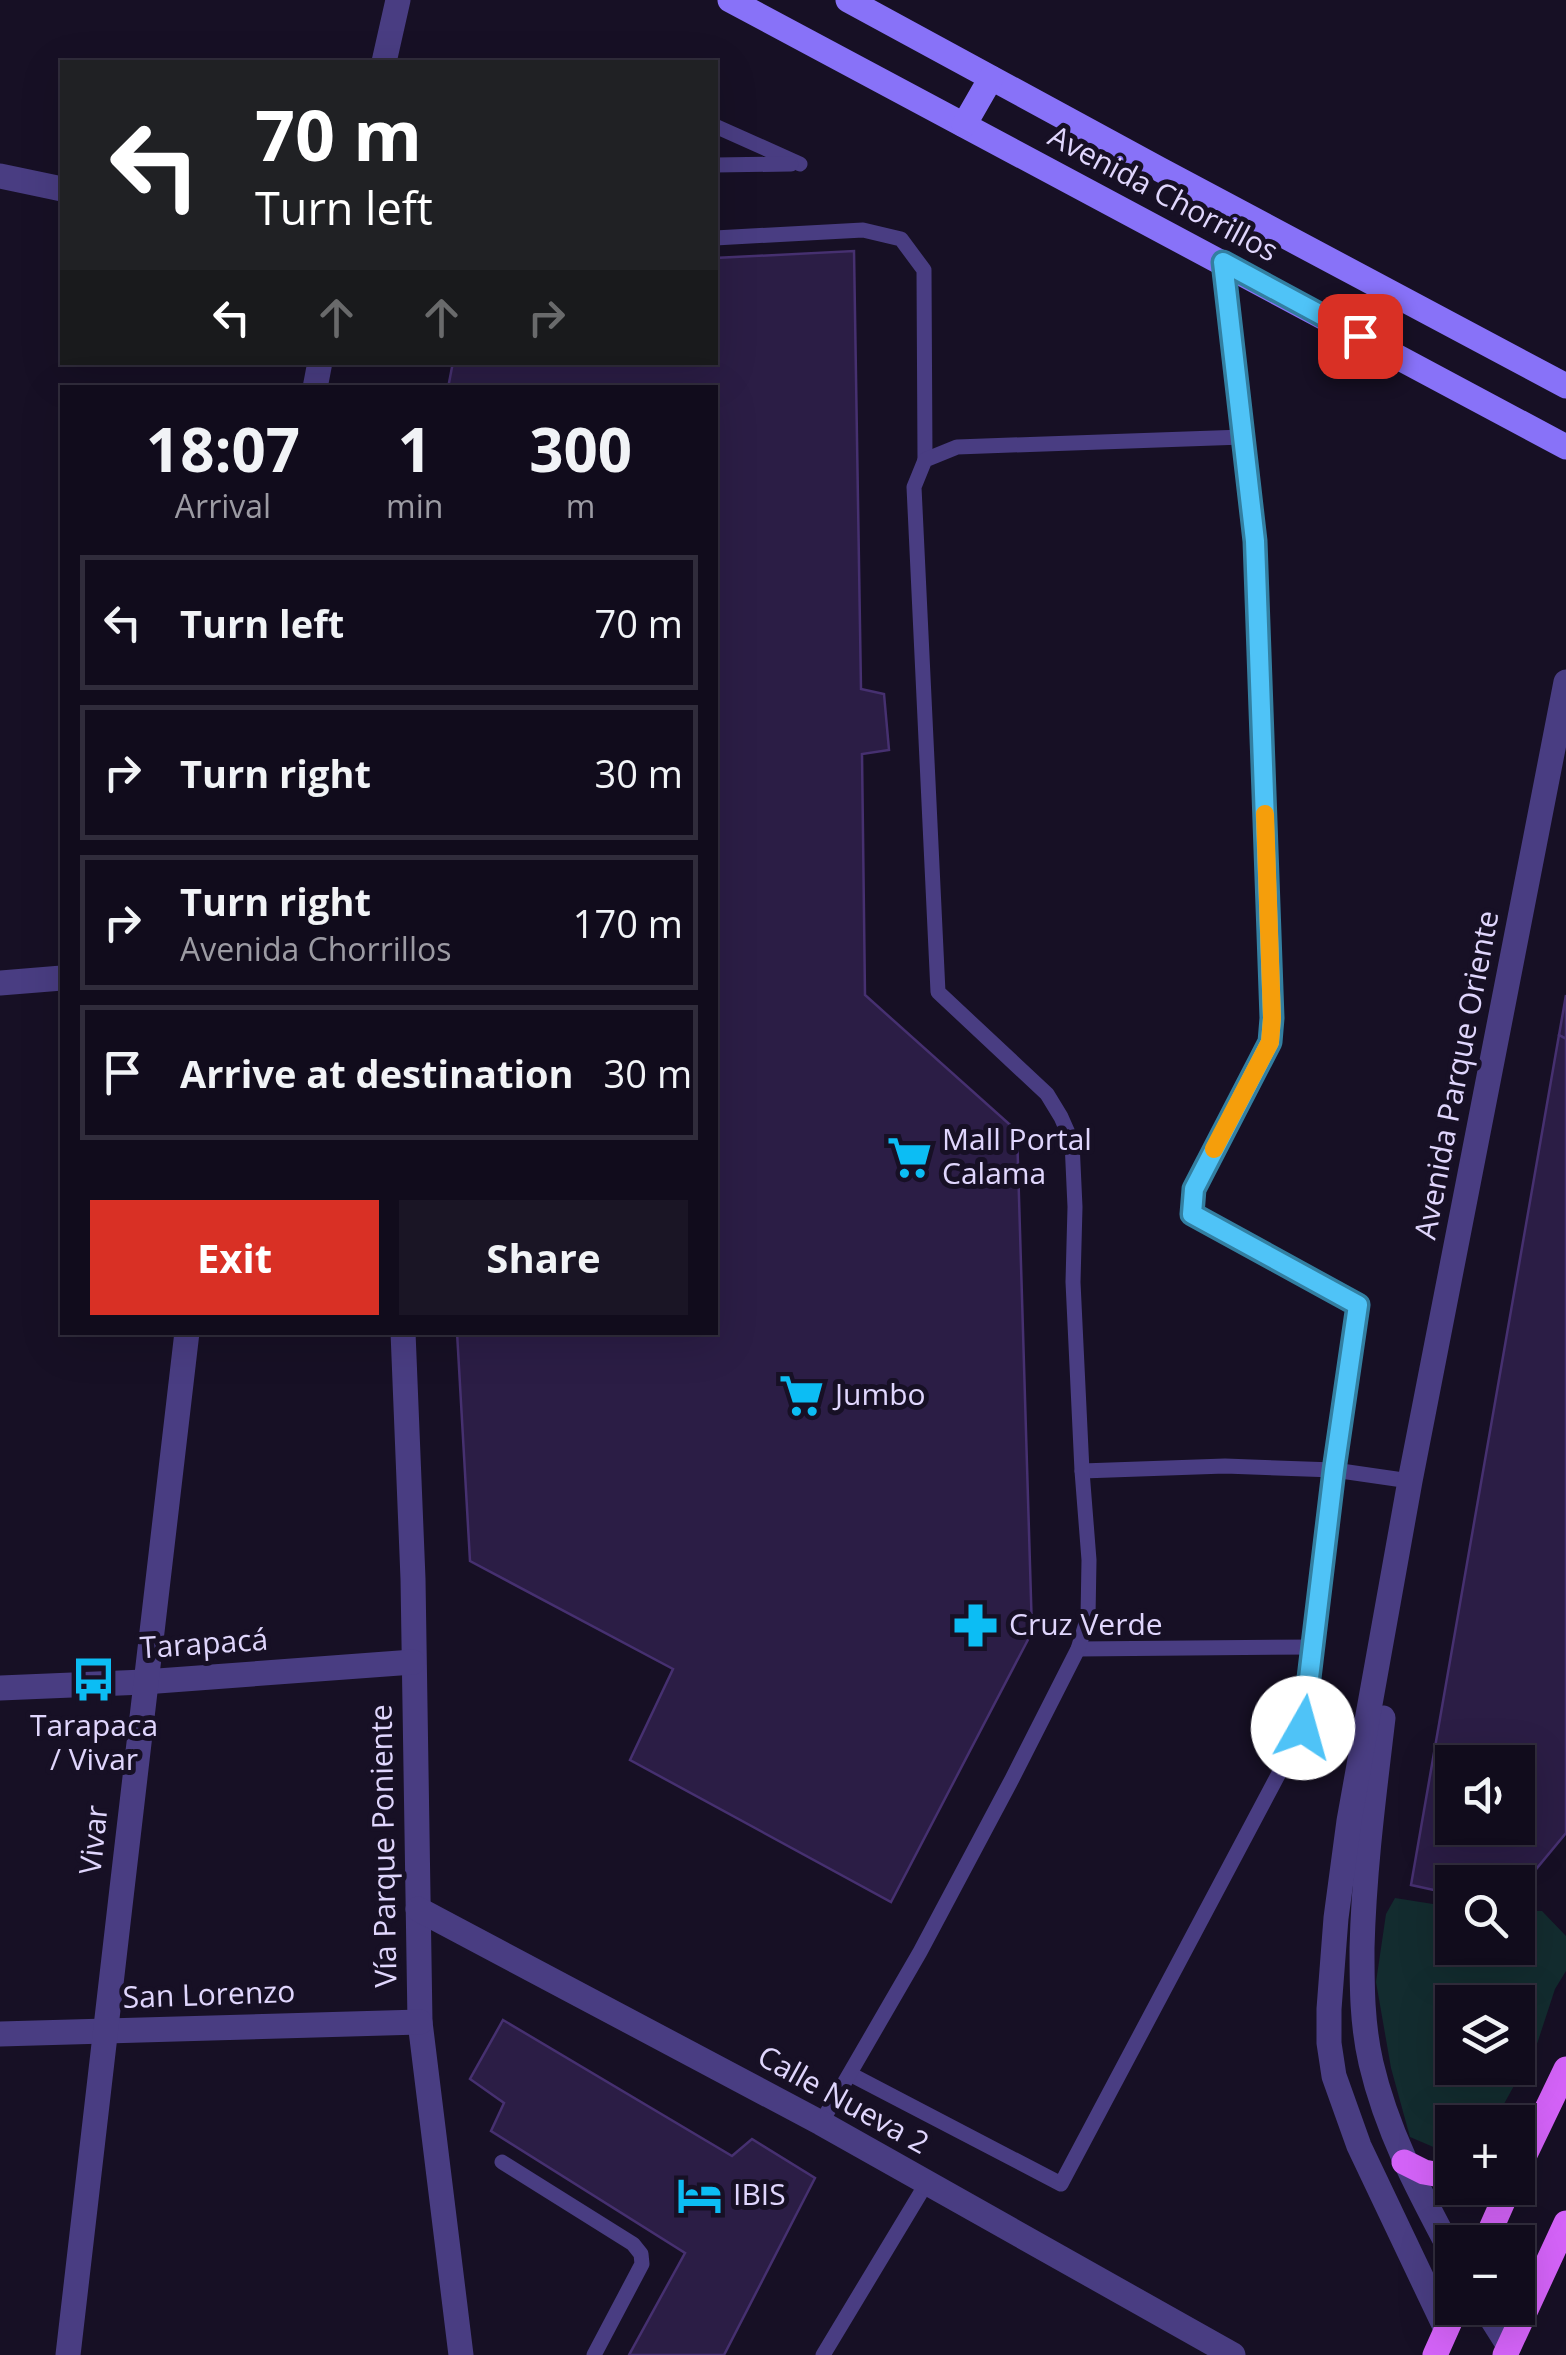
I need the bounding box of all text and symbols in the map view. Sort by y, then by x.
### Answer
text: 70 m [255,86,422,182]
icon: left [90,100,220,230]
street label: Avenida Chorrillos [1042,115,1286,271]
text: Turn left [255,177,433,238]
icon: left [204,290,259,345]
icon: ahead [309,290,364,345]
icon: ahead [414,290,469,345]
icon: right [519,290,574,345]
pin [1318,294,1403,379]
icon: arrive [1333,309,1388,364]
text: 18:07 [146,408,300,490]
text: 1 [398,408,432,490]
text: 300 [529,408,632,490]
text: Arrival [175,484,271,527]
text: min [386,484,443,527]
text: m [566,484,595,527]
icon: left [95,595,150,650]
text: Turn left [180,597,344,649]
text: 70 m [594,597,683,649]
icon: right [95,745,150,800]
text: Turn right [180,747,371,799]
text: 30 m [594,747,683,799]
text: Turn right [180,875,371,927]
icon: right [95,895,150,950]
text: 170 m [573,897,683,949]
street label: Avenida Parque Oriente [1404,907,1508,1243]
text: Avenida Chorrillos [180,927,451,970]
icon: arrive [95,1045,150,1100]
text: Arrive at destination [180,1047,574,1099]
text: 30 m [604,1047,692,1099]
place label: Mall Portal Calama [942,1118,1092,1193]
supermarket icon: Mall Portal Calama [885,1133,933,1181]
button: Exit [90,1200,379,1315]
button: Share [399,1200,688,1315]
supermarket icon: Jumbo [778,1371,826,1419]
place label: Jumbo [832,1373,926,1414]
pharmacy icon: Cruz Verde [952,1601,1000,1649]
place label: Cruz Verde [1009,1603,1163,1644]
street label: Tarapacá [139,1618,269,1667]
bus stop icon: Tarapaca / Vivar [70,1655,118,1703]
position arrow [1251,1676,1355,1780]
place label: Tarapaca / Vivar [30,1704,158,1779]
street label: Vía Parque Poniente [360,1704,405,1988]
map controls [1435,1745,1535,2325]
button: sound [1435,1745,1535,1845]
street label: Vivar [68,1803,117,1876]
button: search [1435,1865,1535,1965]
street label: San Lorenzo [122,1970,296,2017]
button: layers [1435,1985,1535,2085]
street label: Calle Nueva 2 [751,2035,937,2163]
button: + [1435,2105,1535,2205]
hotel icon: IBIS [676,2171,724,2219]
place label: IBIS [733,2173,786,2214]
button: − [1435,2225,1535,2325]

